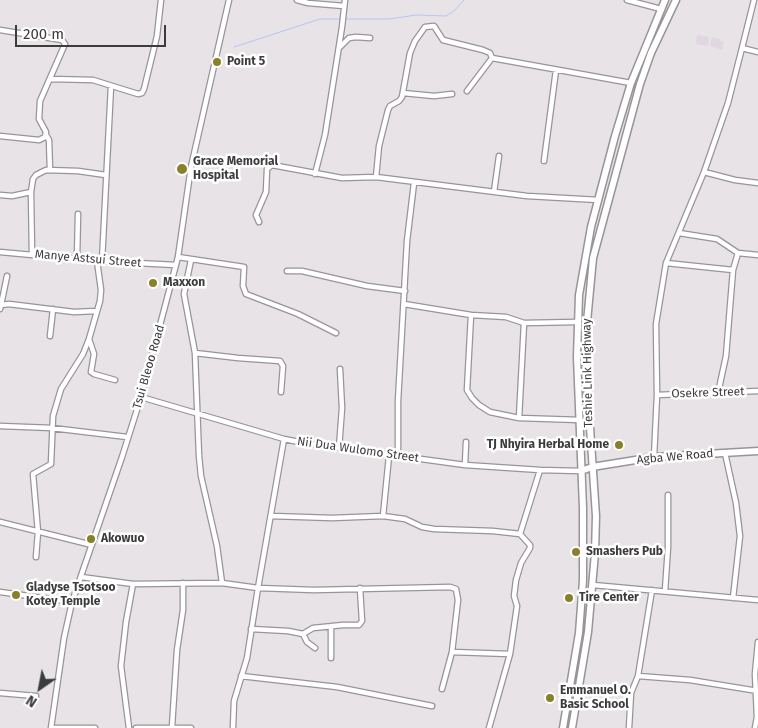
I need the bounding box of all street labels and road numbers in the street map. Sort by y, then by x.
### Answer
street label: Manye Astsui Street [34,247,142,271]
street label: Teshie Link Highway [580,318,596,428]
street label: Tsui Bleoo Road [130,323,168,411]
street label: Osekre Street [671,385,745,401]
street label: Nii Dua Wulomo Street [296,434,420,466]
street label: Agba We Road [636,446,714,468]

